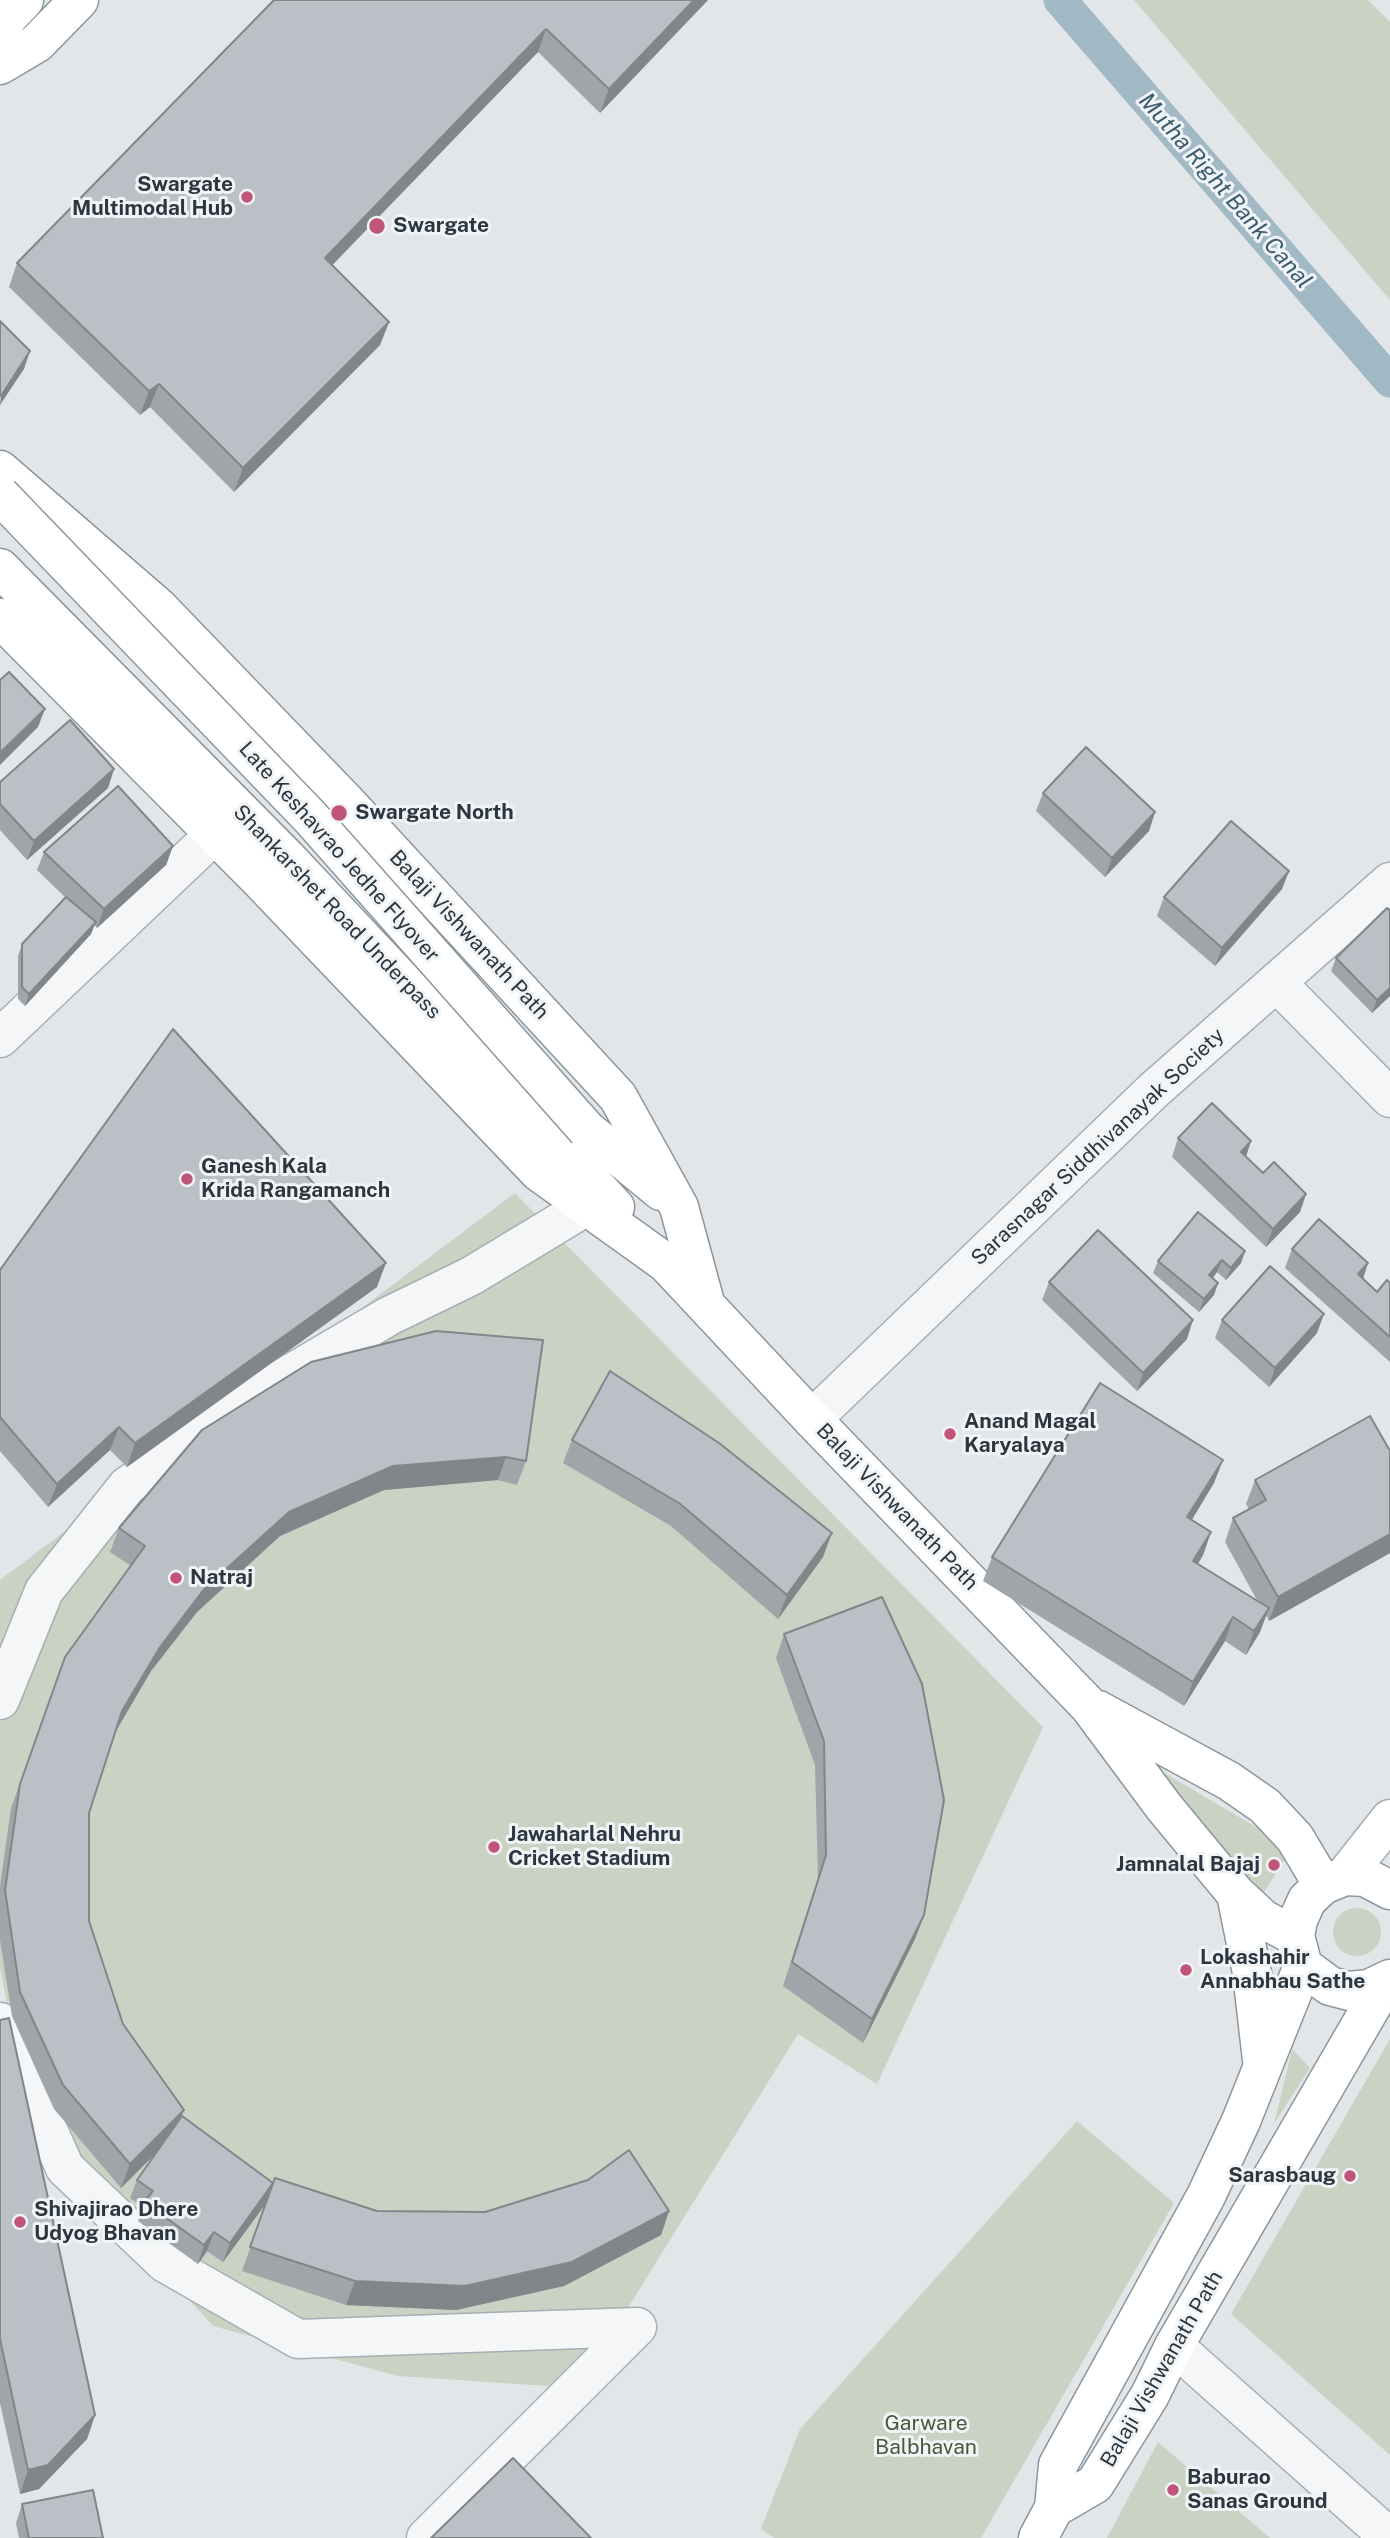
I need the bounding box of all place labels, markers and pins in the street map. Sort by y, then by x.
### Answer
place label: Swargate Multimodal Hub [72,172,233,222]
marker: Swargate Multimodal Hub [239,189,255,205]
place label: Swargate [393,213,489,239]
marker: Swargate [367,216,387,236]
place label: Swargate North [355,800,514,826]
marker: Swargate North [329,803,349,823]
place label: Ganesh Kala Krida Rangamanch [201,1154,390,1204]
marker: Ganesh Kala Krida Rangamanch [179,1171,195,1187]
place label: Anand Magal Karyalaya [964,1409,1096,1459]
marker: Anand Magal Karyalaya [942,1426,958,1442]
place label: Natraj [190,1565,253,1591]
marker: Natraj [168,1570,184,1586]
place label: Jawaharlal Nehru Cricket Stadium [508,1822,681,1872]
marker: Jawaharlal Nehru Cricket Stadium [486,1839,502,1855]
place label: Jamnalal Bajaj [1116,1852,1260,1878]
marker: Jamnalal Bajaj [1266,1857,1282,1873]
place label: Lokashahir Annabhau Sathe [1200,1945,1365,1995]
marker: Lokashahir Annabhau Sathe [1178,1962,1194,1978]
place label: Sarasbaug [1228,2163,1336,2189]
marker: Sarasbaug [1342,2168,1358,2184]
place label: Shivajirao Dhere Udyog Bhavan [34,2197,198,2247]
marker: Shivajirao Dhere Udyog Bhavan [12,2214,28,2230]
place label: Baburao Sanas Ground [1187,2465,1328,2515]
marker: Baburao Sanas Ground [1165,2482,1181,2498]

